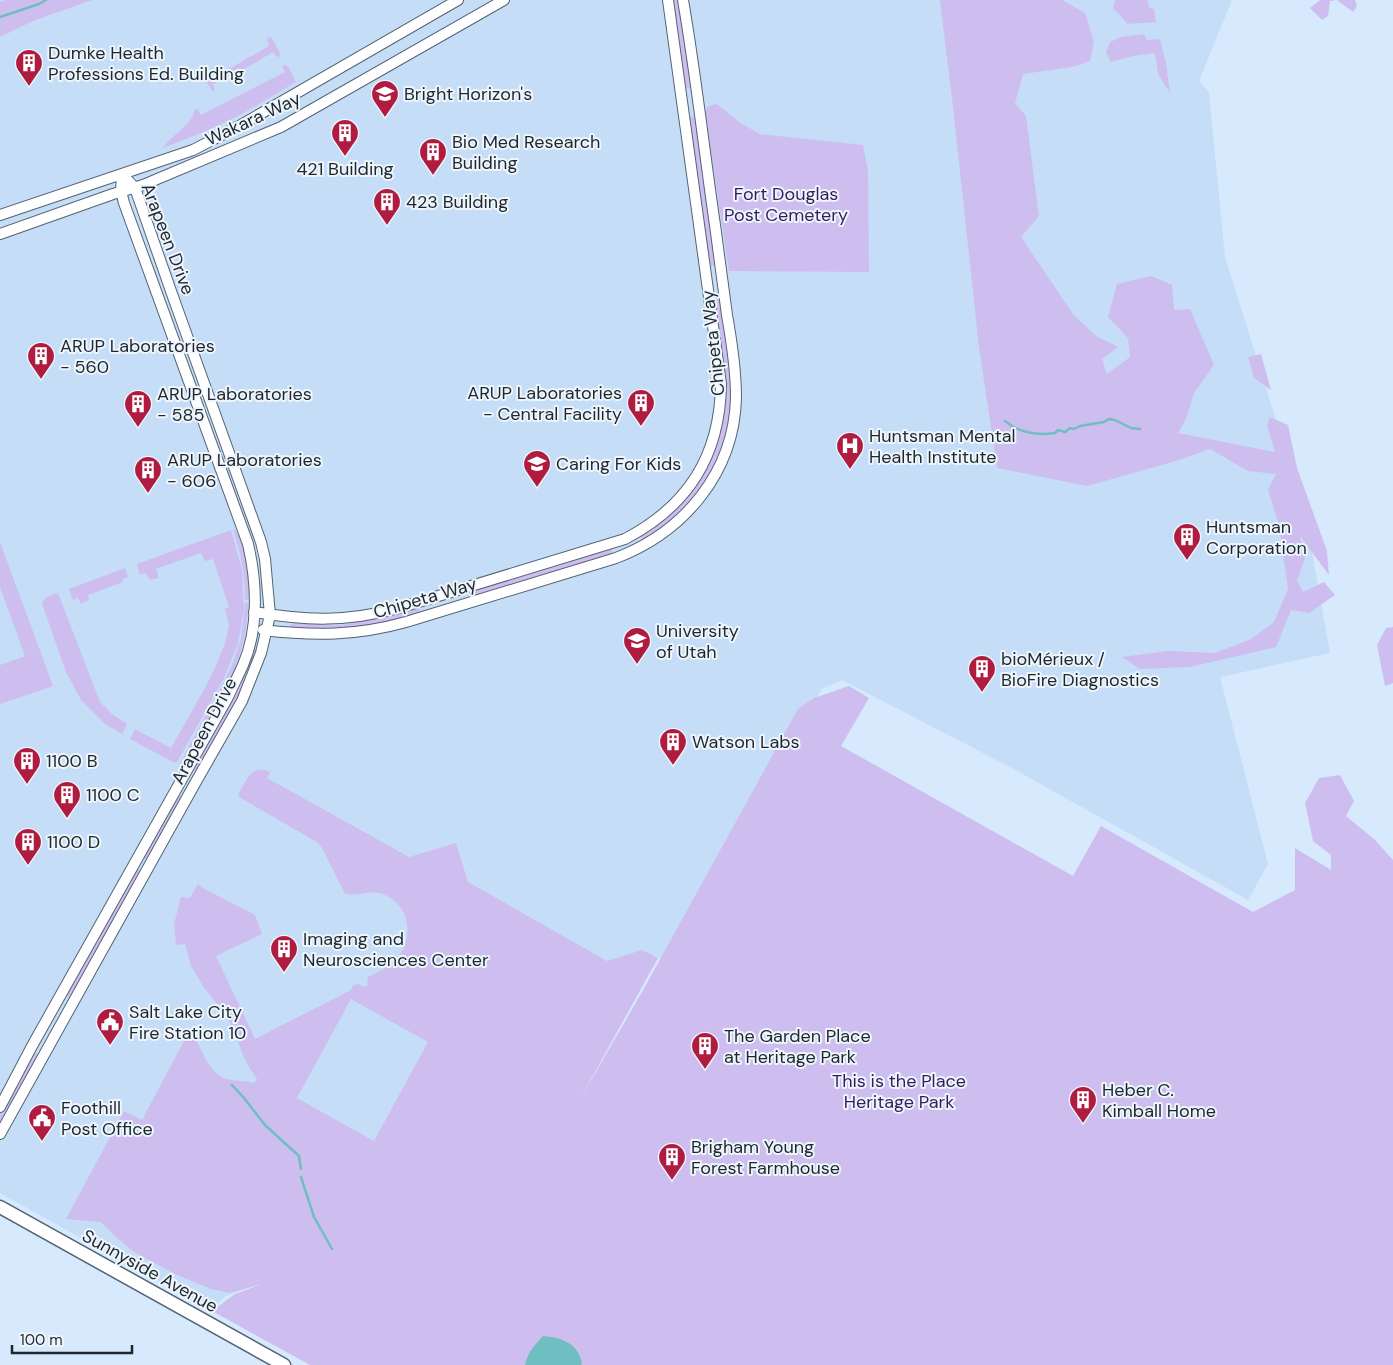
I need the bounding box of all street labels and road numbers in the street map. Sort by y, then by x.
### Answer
street label: Wakara Way [202,86,304,152]
street label: Arapeen Drive [136,180,200,298]
street label: Chipeta Way [696,289,730,397]
street label: Chipeta Way [371,572,479,624]
street label: Arapeen Drive [166,673,242,789]
street label: Sunnyside Avenue [78,1224,222,1318]

